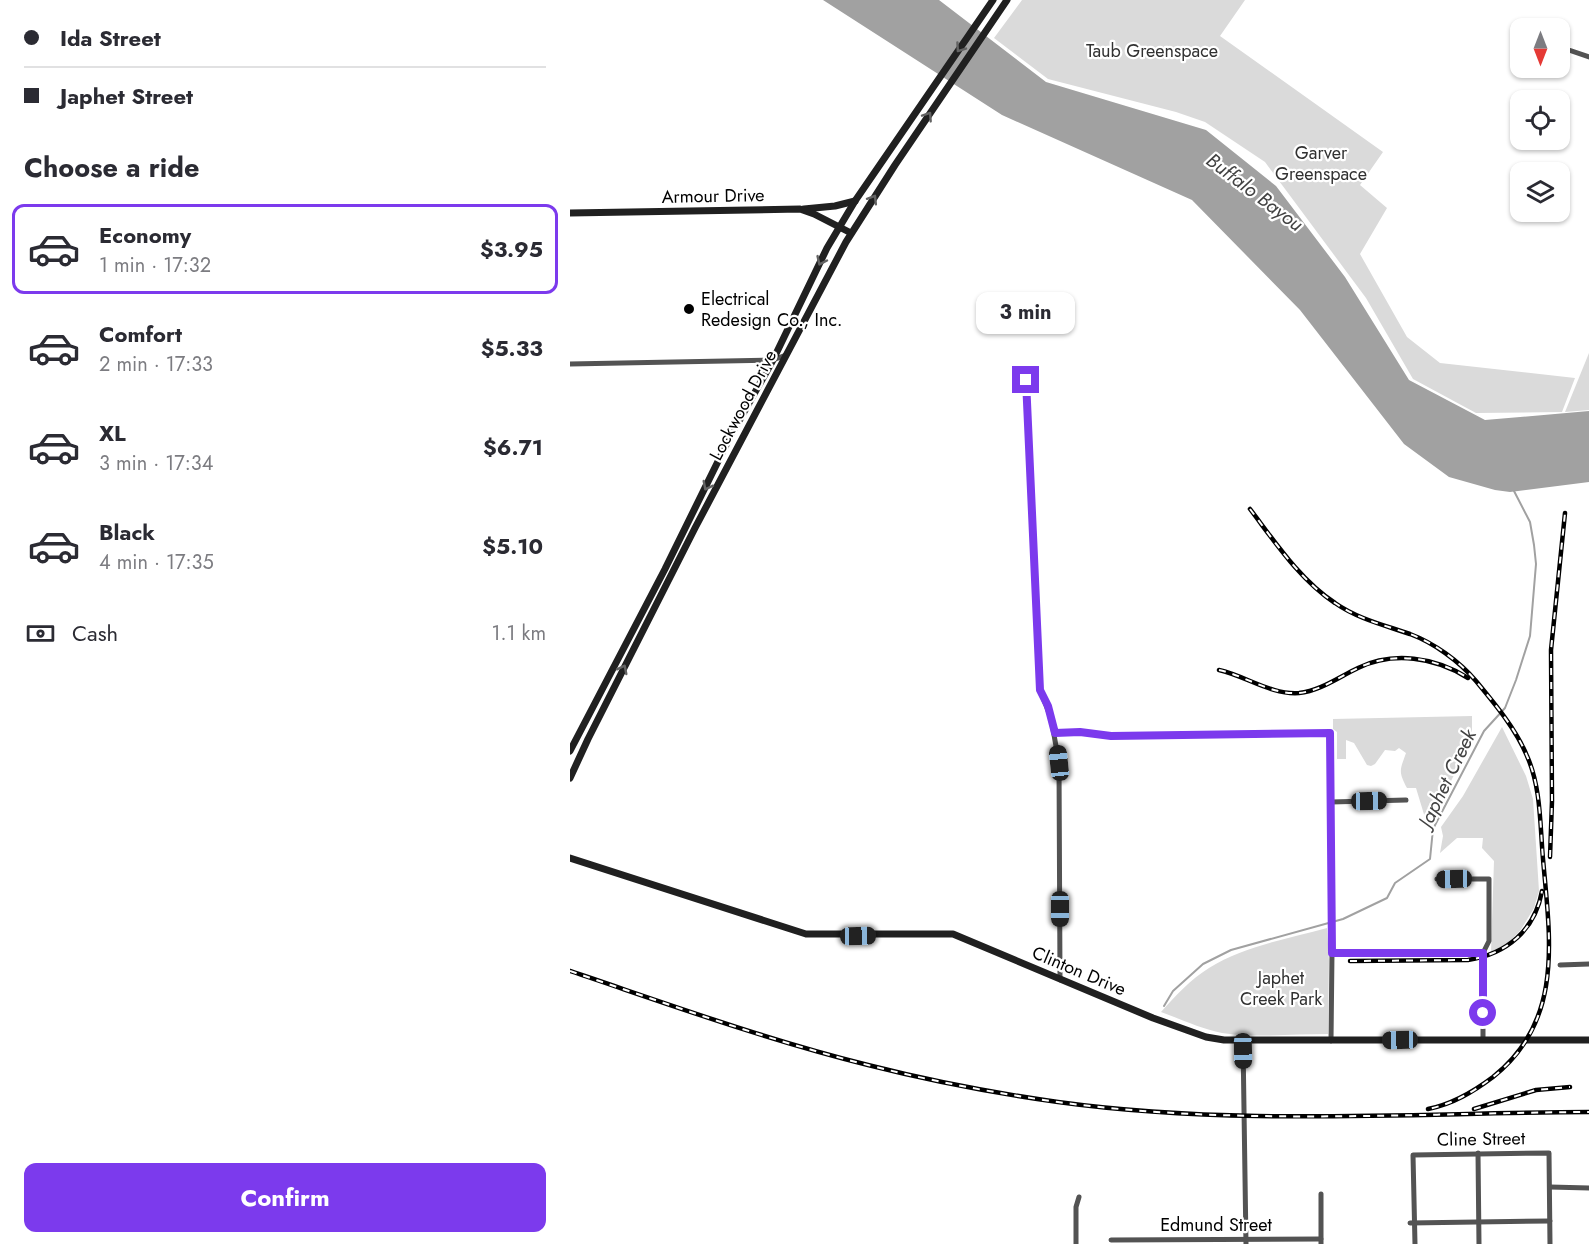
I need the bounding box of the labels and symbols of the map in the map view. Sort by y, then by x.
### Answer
north arrow [1510,18,1570,78]
park label: Taub Greenspace [1086,38,1218,64]
one-way arrow [956,42,967,53]
one-way arrow [921,112,932,123]
park label: Garver Greenspace [1275,140,1367,187]
water label: Buffalo Bayou [1200,146,1309,239]
street label: Armour Drive [661,182,765,210]
one-way arrow [866,195,877,206]
one-way arrow [817,255,829,266]
place label: Electrical Redesign Co., Inc. [701,286,842,333]
callout: 3 min [976,293,1076,335]
marker: Electrical Redesign Co., Inc. [682,302,696,316]
street label: Lockwood Drive [703,345,783,465]
route end [1012,366,1039,393]
one-way arrow [703,480,714,491]
one-way arrow [616,665,627,675]
water label: Japhet Creek [1409,723,1484,836]
car [1048,744,1070,782]
car [1351,792,1387,810]
car [1436,870,1472,888]
car [1051,891,1069,927]
car [840,927,876,945]
street label: Clinton Drive [1028,940,1130,1002]
park label: Japhet Creek Park [1240,965,1322,1012]
route start [1469,999,1496,1026]
car [1382,1031,1418,1049]
car [1234,1033,1252,1069]
street label: Cline Street [1437,1125,1526,1153]
street label: Edmund Street [1160,1212,1273,1238]

